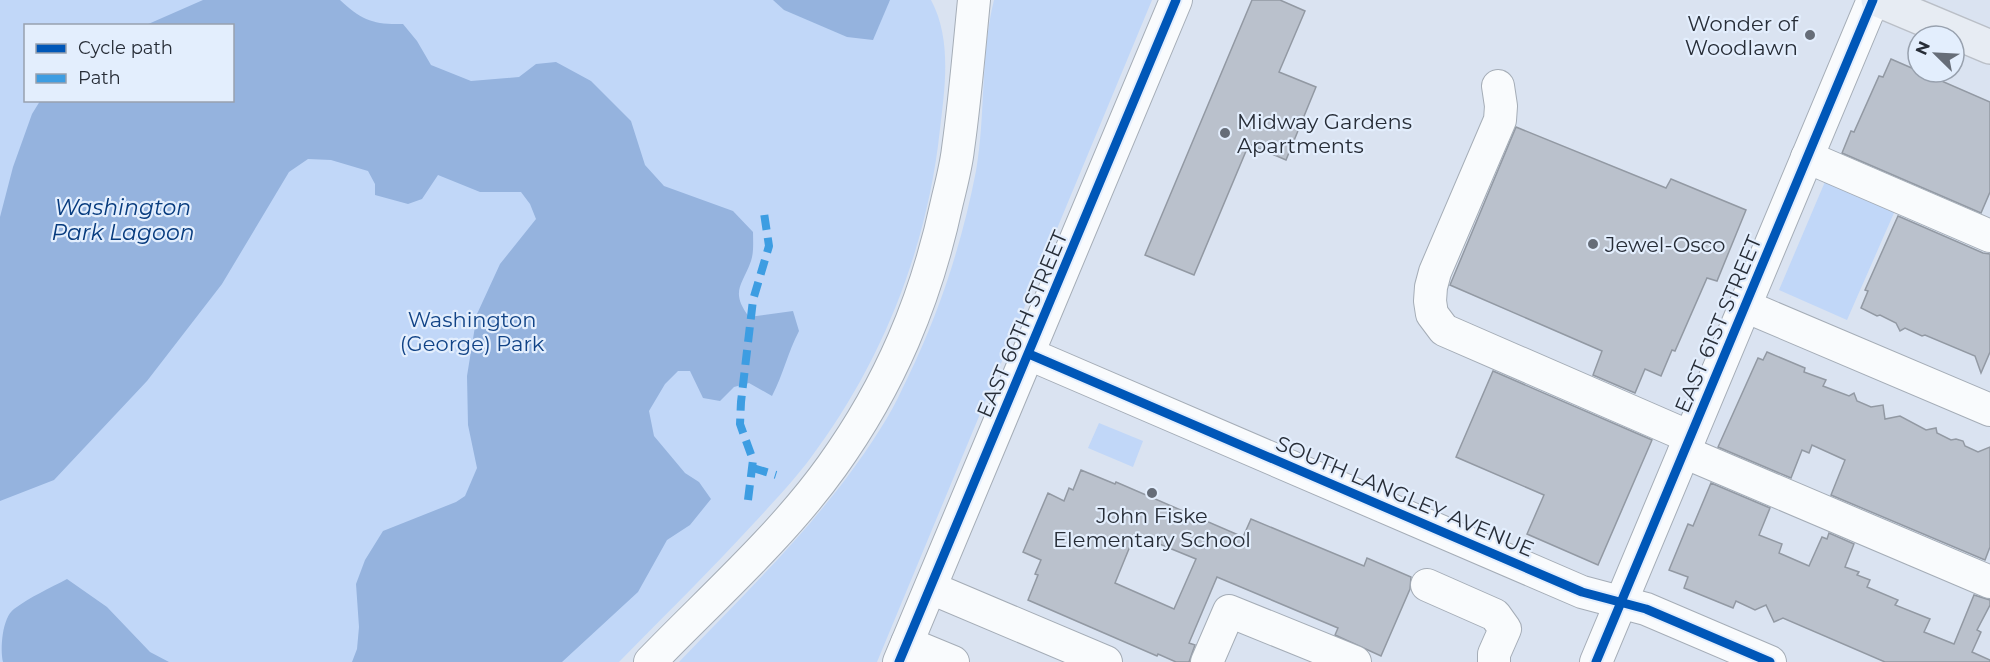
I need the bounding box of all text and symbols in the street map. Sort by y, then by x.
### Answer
place label: Wonder of Woodlawn [1685,11,1799,60]
legend [24,24,234,102]
north arrow [1906,24,1966,84]
marker: Wonder of Woodlawn [1803,28,1817,42]
text: Cycle path [78,37,173,59]
text: N [1911,38,1934,58]
text: Path [78,67,121,89]
place label: Midway Gardens Apartments [1237,109,1412,158]
marker: Midway Gardens Apartments [1218,126,1232,140]
water label: Washington Park Lagoon [51,194,195,246]
street label: EAST 60TH STREET [971,227,1073,421]
place label: Jewel-Osco [1604,232,1725,257]
street label: EAST 61ST STREET [1669,232,1767,416]
marker: Jewel-Osco [1586,237,1600,251]
park label: Washington (George) Park [400,307,545,356]
street label: SOUTH LANGLEY AVENUE [1272,430,1538,562]
marker: John Fiske Elementary School [1145,486,1159,500]
place label: John Fiske Elementary School [1053,503,1251,552]

